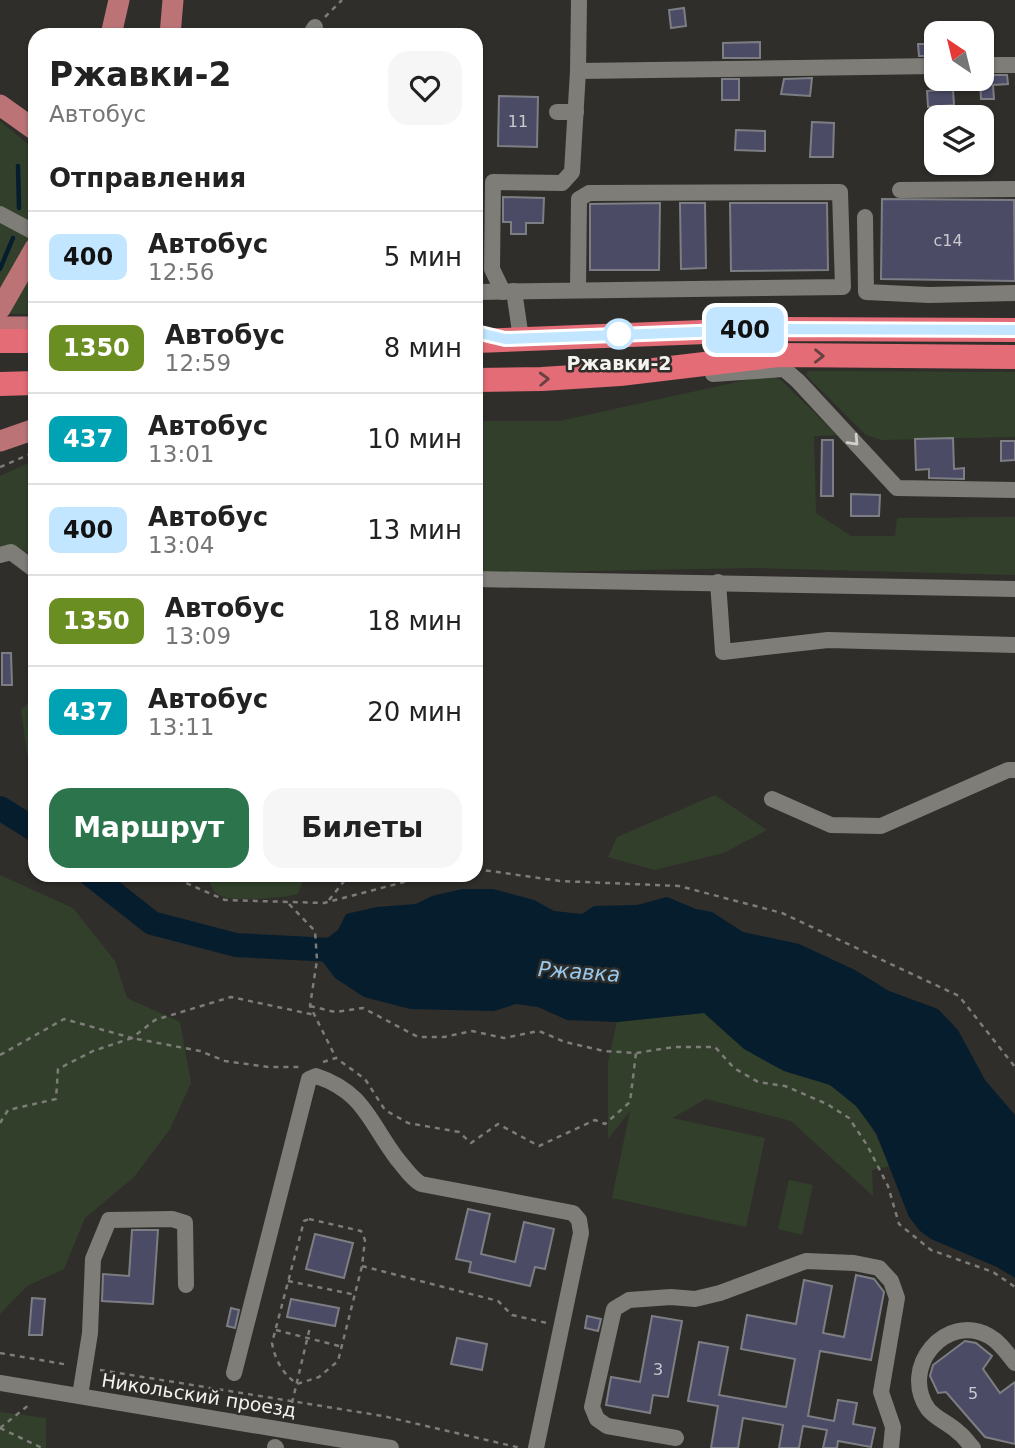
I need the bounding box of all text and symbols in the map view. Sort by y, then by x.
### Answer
north arrow [924,21,994,91]
map controls [924,21,994,175]
button: heart [388,51,462,125]
text: Ржавки-2 [49,55,231,94]
text: Автобус [49,101,146,127]
button: layers [924,105,994,175]
house number: 11 [508,112,528,131]
text: Отправления [49,163,246,193]
text: Автобус [148,229,268,259]
house number: с14 [933,231,963,250]
text: 5 мин [384,242,462,272]
text: 400 [63,243,113,271]
text: 12:56 [148,259,214,285]
line badge: 400 [705,307,785,353]
text: 400 [720,316,770,344]
marker: Ржавки-2 [604,319,634,349]
text: Автобус [165,320,285,350]
text: 8 мин [384,333,462,363]
text: 1350 [63,334,130,362]
one-way arrow [814,348,825,363]
text: 12:59 [165,350,231,376]
place label: Ржавки-2 [567,352,672,374]
one-way arrow [539,371,550,386]
text: Автобус [148,411,268,441]
text: 10 мин [367,424,462,454]
text: 437 [63,425,113,453]
one-way arrow [845,433,858,446]
text: 13:01 [148,441,214,467]
text: Автобус [148,502,268,532]
text: 13 мин [367,515,462,545]
text: 400 [63,516,113,544]
text: 13:04 [148,532,214,558]
text: Автобус [165,593,285,623]
text: 18 мин [367,606,462,636]
text: 1350 [63,607,130,635]
text: 13:09 [165,623,231,649]
text: Автобус [148,684,268,714]
text: 20 мин [367,697,462,727]
text: 437 [63,698,113,726]
text: 13:11 [148,714,214,740]
button: Маршрут [49,788,249,868]
button: Билеты [263,788,462,868]
water label: Ржавка [537,957,621,987]
house number: 3 [653,1360,663,1379]
street label: Никольский проезд [100,1369,298,1421]
house number: 5 [968,1384,978,1403]

